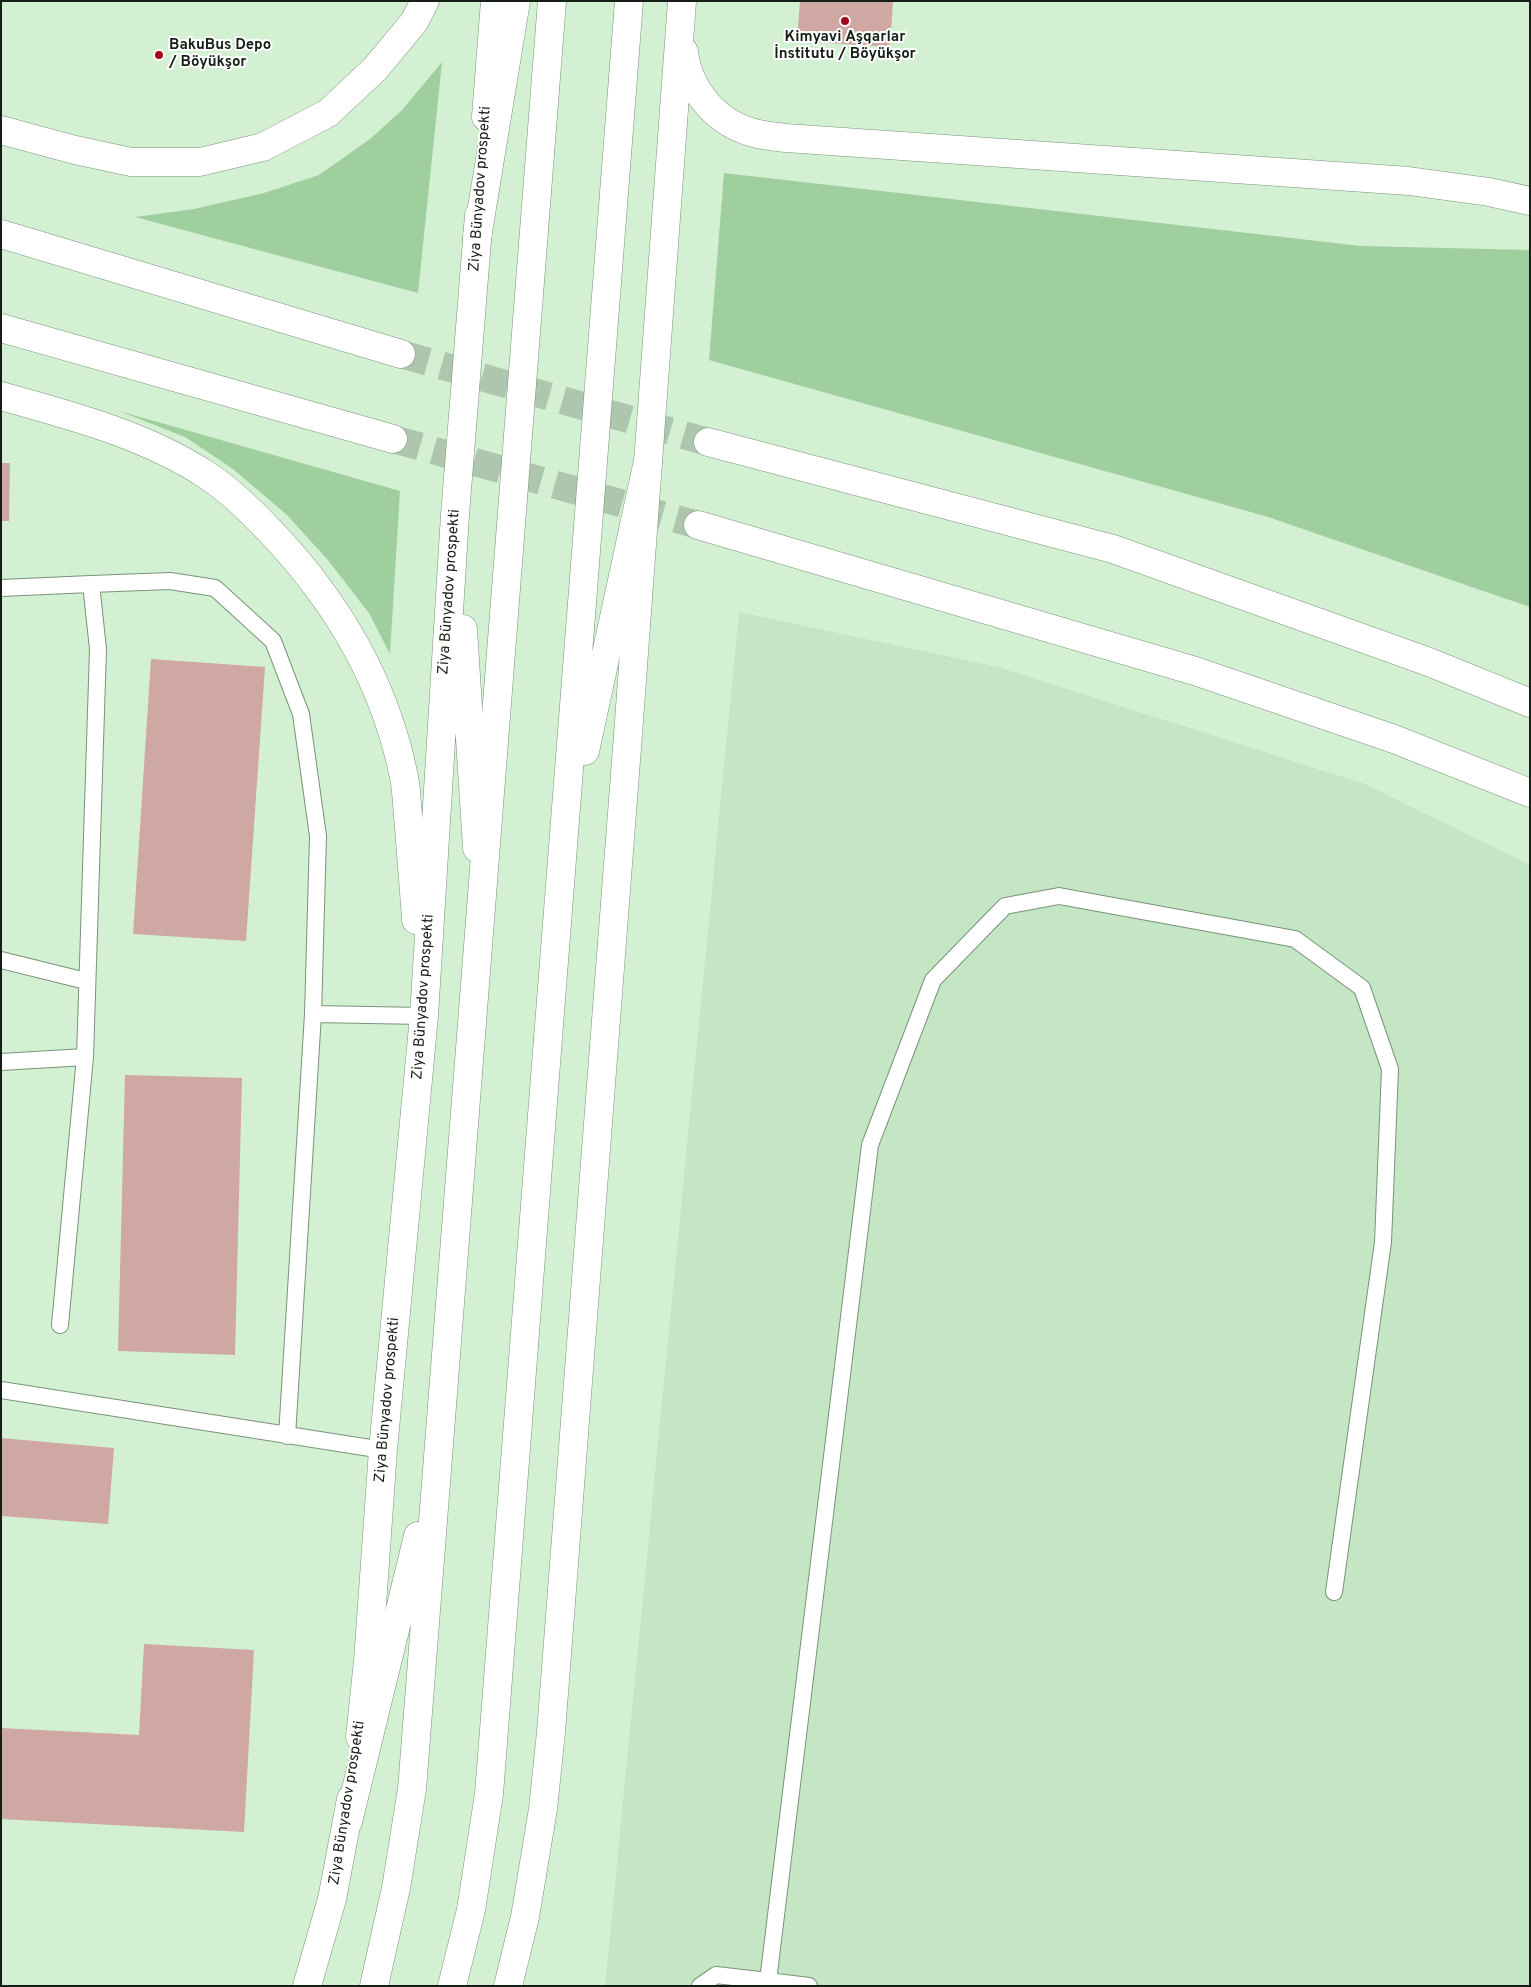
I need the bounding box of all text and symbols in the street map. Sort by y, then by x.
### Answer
marker: Kimyavi Aşqarlar İnstitutu / Böyükşor [839,15,851,27]
place label: Kimyavi Aşqarlar İnstitutu / Böyükşor [774,29,916,64]
place label: BakuBus Depo / Böyükşor [169,37,271,72]
marker: BakuBus Depo / Böyükşor [153,49,165,61]
street label: Ziya Bünyadov prospekti [466,106,496,272]
street label: Ziya Bünyadov prospekti [435,509,465,675]
street label: Ziya Bünyadov prospekti [409,914,439,1080]
street label: Ziya Bünyadov prospekti [372,1317,404,1483]
street label: Ziya Bünyadov prospekti [326,1720,370,1886]

